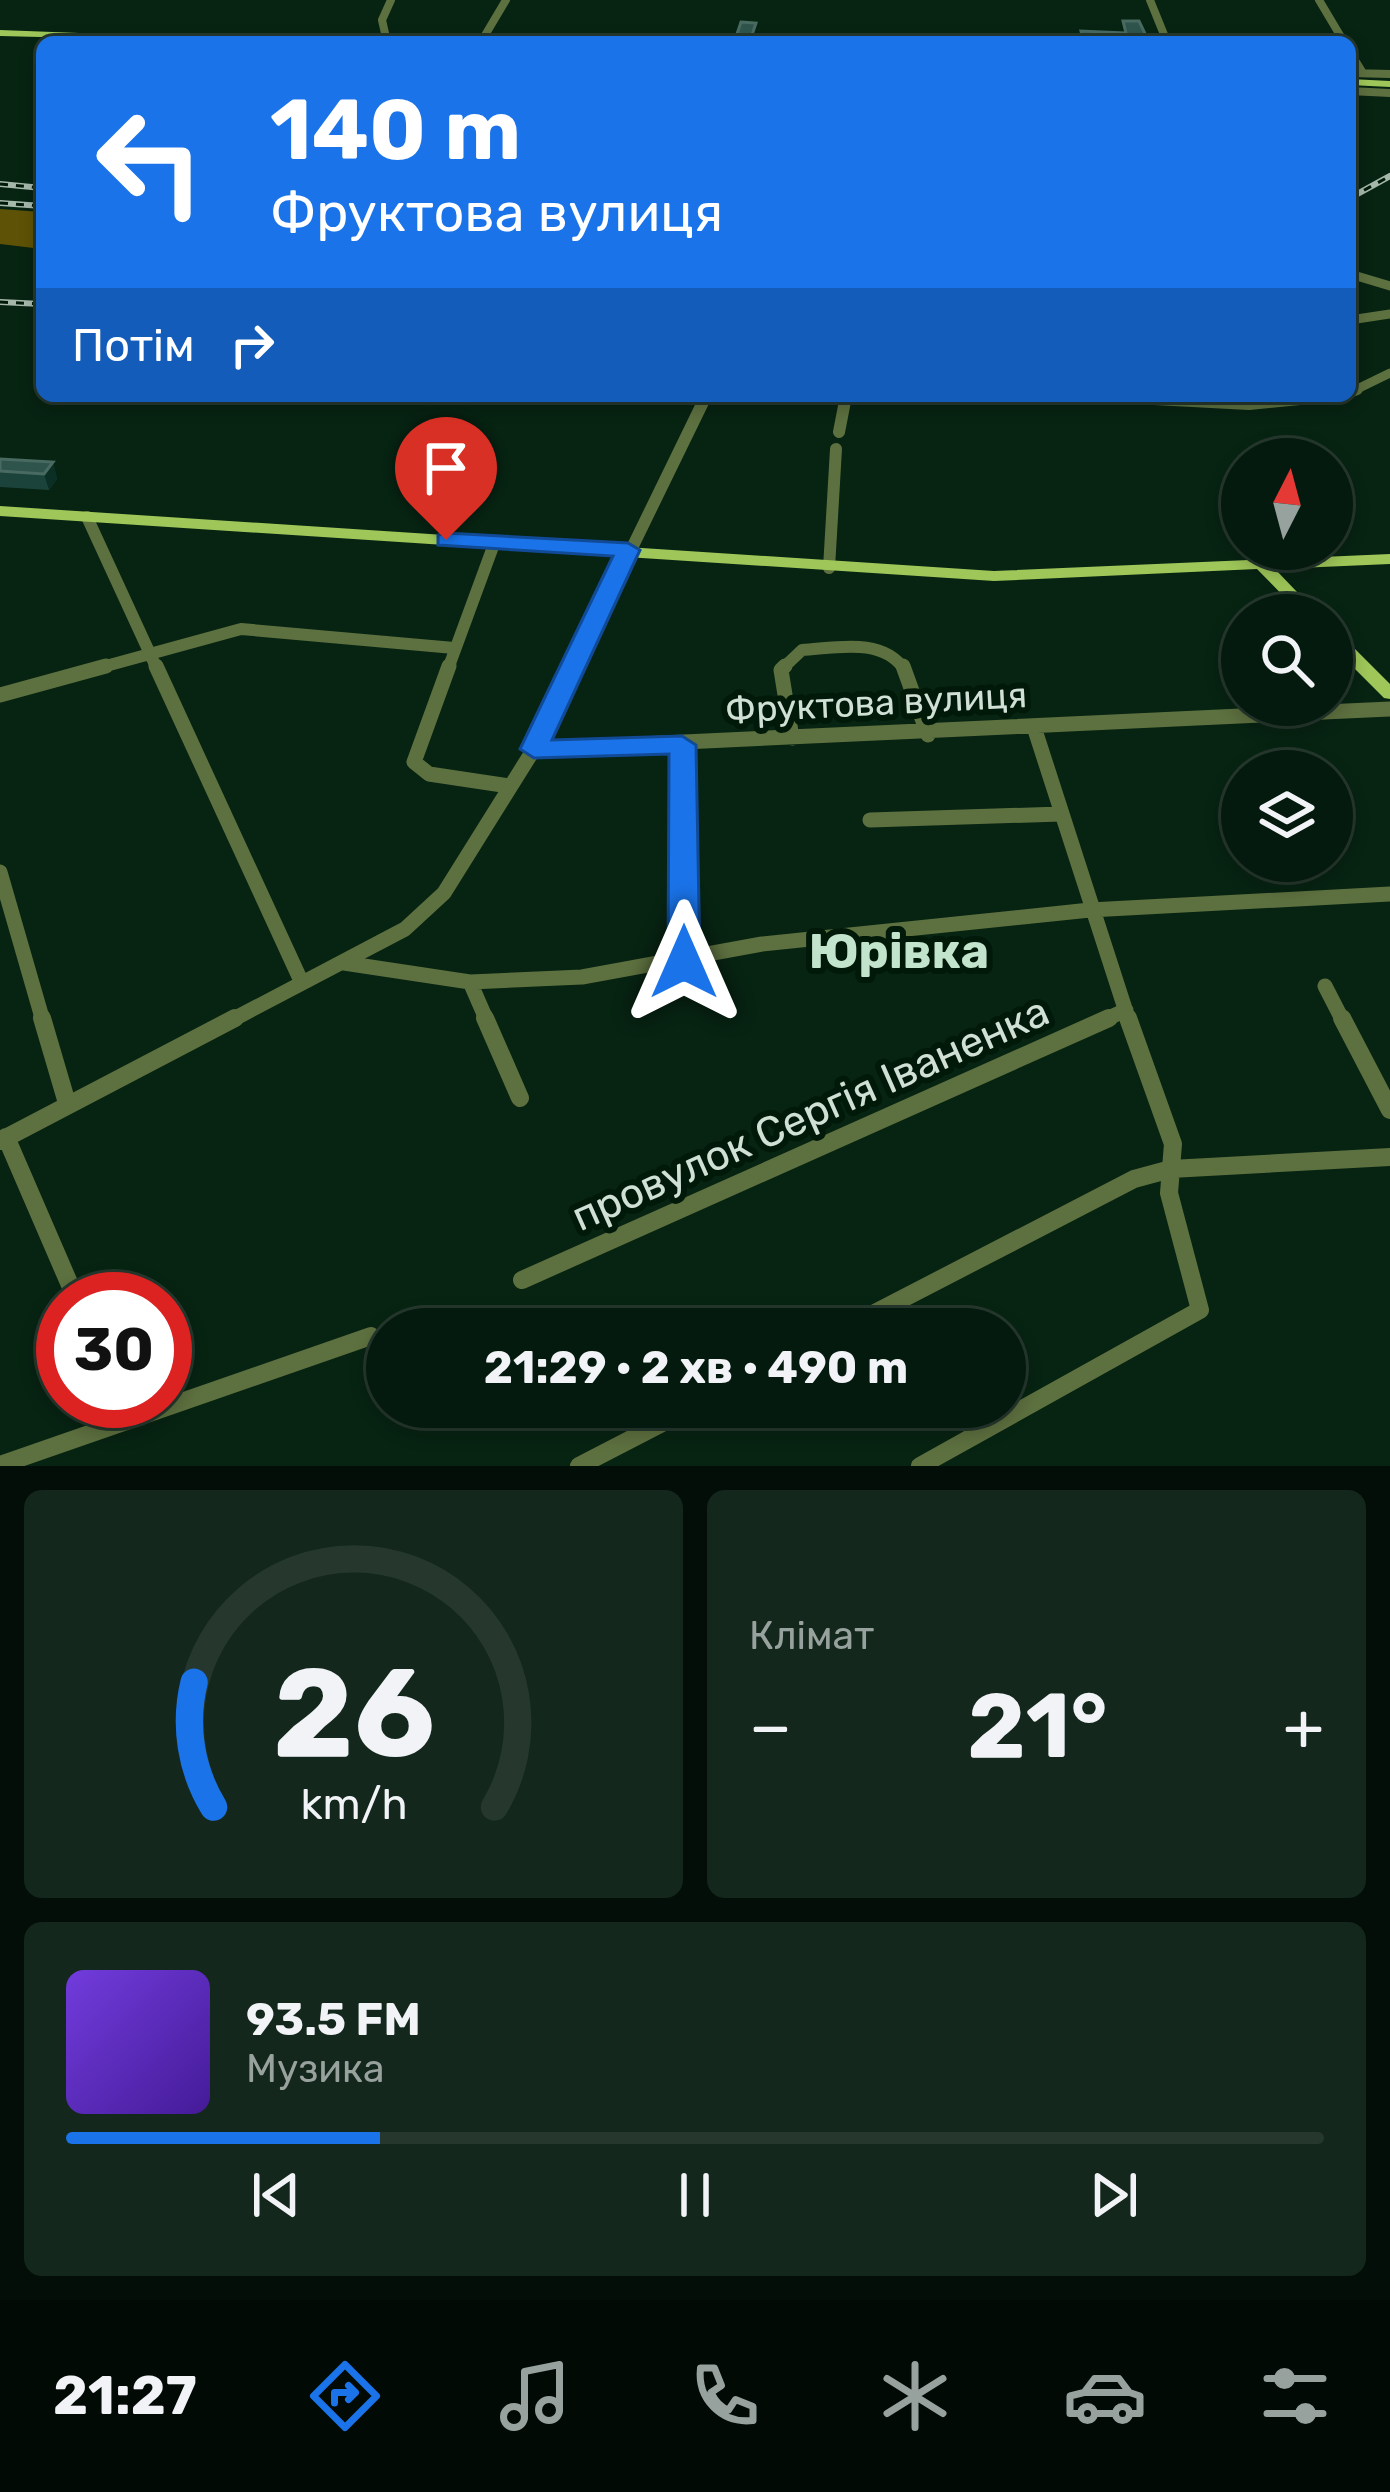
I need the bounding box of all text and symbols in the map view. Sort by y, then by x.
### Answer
text: 140 m [270,80,521,180]
icon: left [72,84,228,240]
text: Фруктова вулиця [270,181,723,245]
icon: right [219,312,285,378]
text: Потім [72,319,195,372]
pin [395,417,497,540]
icon: arrive [413,435,479,501]
north arrow [1221,438,1353,570]
map controls [1221,438,1353,882]
button: search [1221,594,1353,726]
street label: Фруктова вулиця [724,673,1028,732]
button: layers [1221,750,1353,882]
position arrow [621,899,747,1025]
district label: Юрівка [809,923,989,980]
street label: провулок Сергія Іваненка [564,986,1057,1242]
speed limit sign: 30 [36,1272,192,1428]
text: 21:29 · 2 хв · 490 m [484,1341,908,1394]
text: Клімат [749,1613,874,1659]
text: 26 [272,1639,435,1787]
text: 21° [967,1673,1108,1780]
text: − [749,1687,792,1766]
text: + [1283,1687,1324,1766]
text: km/h [300,1779,407,1830]
text: 93.5 FM [246,1993,421,2046]
text: Музика [246,2046,385,2092]
icon: previous [243,2162,309,2228]
icon: pause [662,2162,728,2228]
icon: next [1081,2162,1147,2228]
icon: directions [303,2354,387,2438]
icon: music [493,2354,577,2438]
icon: phone [683,2354,767,2438]
icon: climate [873,2354,957,2438]
icon: car [1063,2354,1147,2438]
icon: filters [1253,2354,1337,2438]
text: 21:27 [53,2364,197,2428]

